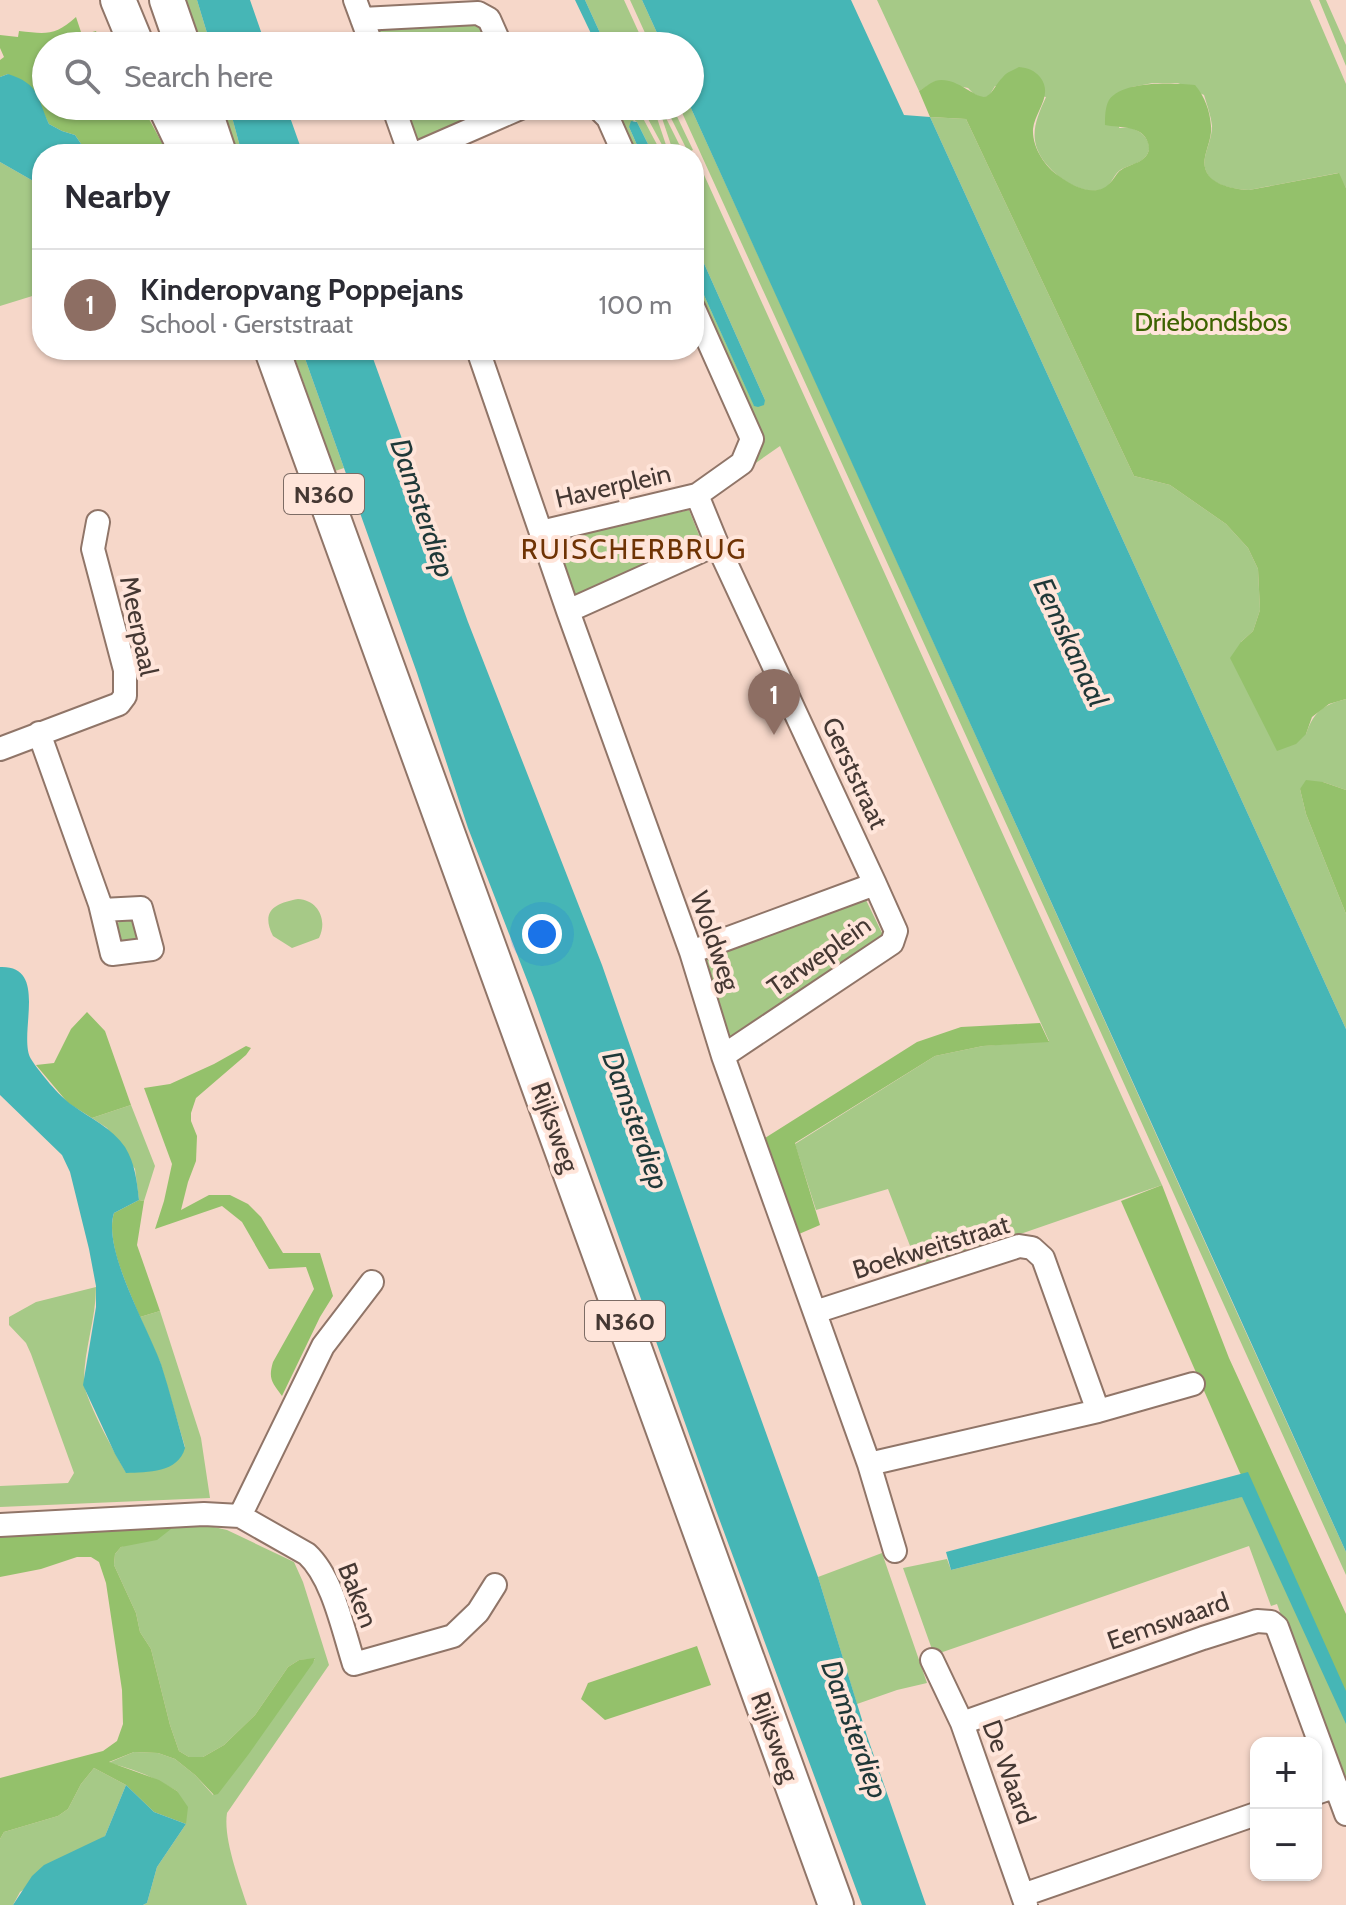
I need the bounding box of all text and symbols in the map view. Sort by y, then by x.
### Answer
search box [32,32,704,120]
icon: search [60,54,104,98]
text: Search here [124,58,273,95]
text: Nearby [64,175,171,217]
text: Kinderopvang Poppejans [140,271,463,308]
text: 1 [85,289,95,321]
text: 100 m [599,289,672,321]
park label: Driebondsbos [1134,306,1288,338]
text: School · Gerststraat [140,308,353,340]
water label: Damsterdiep [383,434,463,582]
street label: Haverplein [552,457,674,515]
road number: N360 [284,474,364,514]
district label: RUISCHERBRUG [521,532,747,566]
water label: Eemskanaal [1026,572,1116,712]
street label: Meerpaal [113,573,165,679]
pin: 1 [748,669,800,735]
street label: Gerststraat [815,712,895,834]
street label: Woldweg [683,887,747,996]
street label: Tarweplein [761,909,877,1003]
your location [522,914,562,954]
water label: Damsterdiep [595,1046,677,1194]
street label: Rijksweg [524,1077,586,1178]
street label: Boekweitstraat [849,1208,1013,1286]
road number: N360 [585,1301,665,1341]
street label: Baken [331,1558,385,1632]
street label: Eemswaard [1103,1585,1233,1657]
water label: Damsterdiep [814,1655,896,1803]
street label: Rijksweg [744,1687,806,1788]
street label: De Waard [975,1715,1043,1829]
map controls [1250,1737,1322,1881]
button: + [1250,1737,1322,1809]
button: − [1250,1809,1322,1881]

